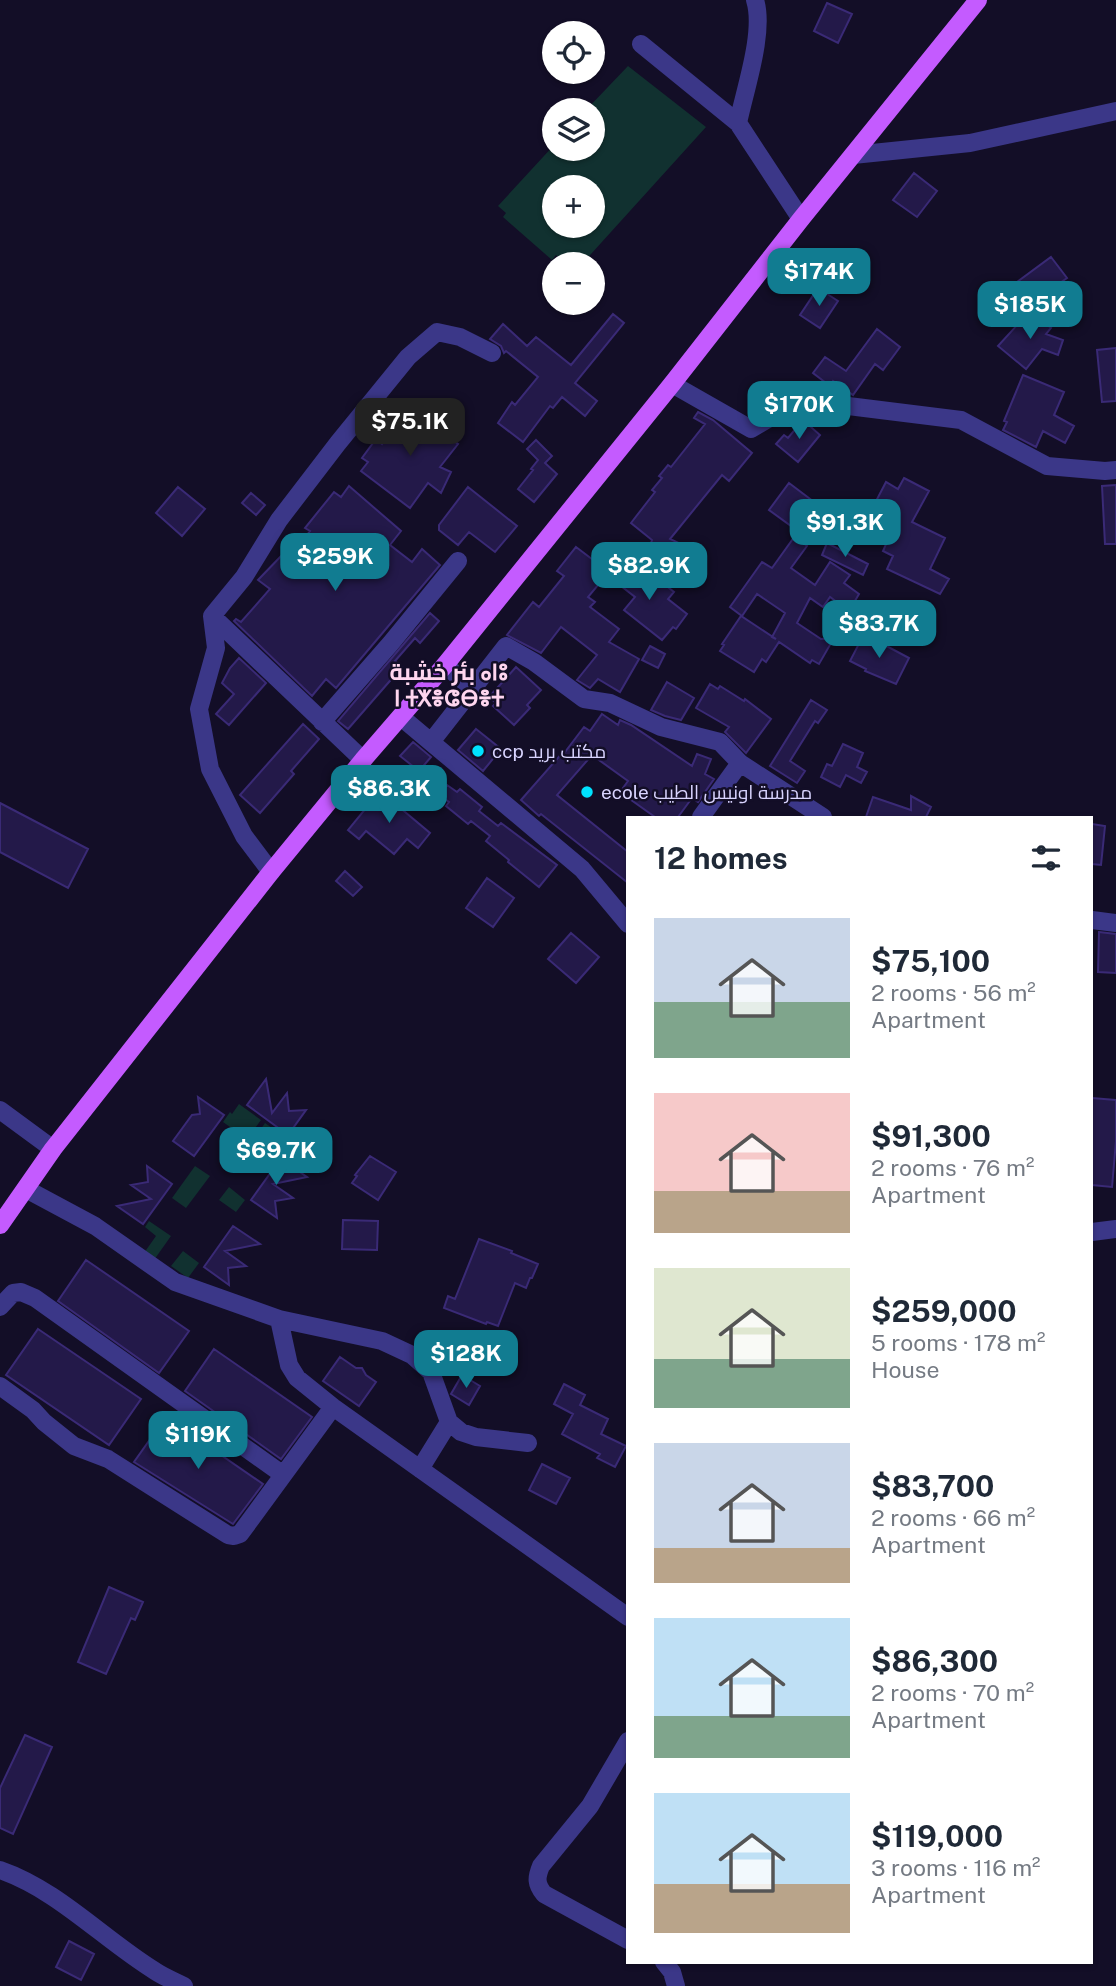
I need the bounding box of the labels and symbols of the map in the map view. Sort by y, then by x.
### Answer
pin: $174K [770,248,868,308]
pin: $185K [981,282,1079,341]
pin: $170K [750,382,848,441]
pin: $75.1K [353,398,467,458]
pin: $91.3K [788,500,902,559]
pin: $259K [286,534,384,593]
pin: $82.9K [592,542,706,602]
pin: $83.7K [822,600,936,660]
district label: بئر خشبة ⴰⵏⵓ ⵏ ⵜⵅⴻⵛⴱⴻⵜ [389,658,509,711]
place label: ccp مكتب بريد [492,740,606,763]
marker: ccp مكتب بريد [470,743,486,759]
pin: $86.3K [332,766,446,825]
place label: ecole مدرسة اونيس الطيب [601,781,812,804]
marker: ecole مدرسة اونيس الطيب [579,784,595,800]
pin: $69.7K [219,1128,333,1187]
pin: $128K [417,1330,515,1390]
pin: $119K [149,1412,247,1471]

